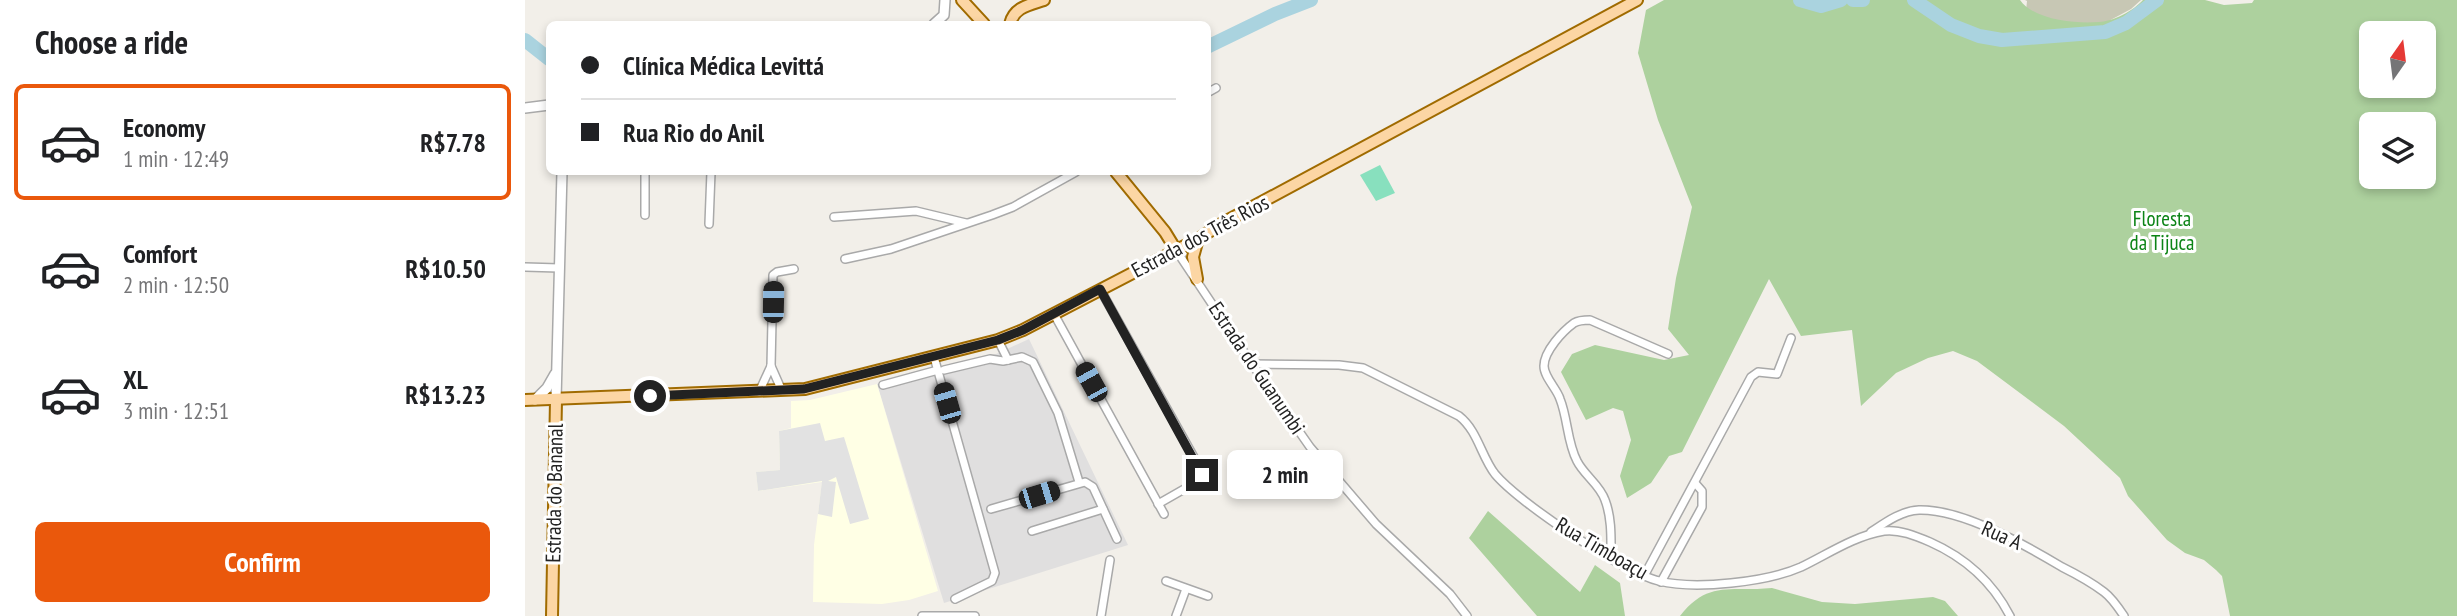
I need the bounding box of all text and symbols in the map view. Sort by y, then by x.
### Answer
text: Choose a ride [35,21,188,63]
north arrow [2359,21,2436,98]
map controls [2359,21,2436,189]
text: Clínica Médica Levittá [623,49,824,82]
icon: car [39,111,102,174]
text: Economy [123,111,205,144]
button: layers [2359,112,2436,189]
text: Rua Rio do Anil [623,116,764,149]
text: R$7.78 [420,126,486,159]
text: 1 min · 12:49 [123,144,229,173]
street label: Estrada dos Três Rios [1127,189,1273,283]
park label: Floresta da Tijuca [2130,205,2194,256]
icon: car [39,237,102,300]
text: Comfort [123,237,197,270]
text: R$10.50 [405,252,486,285]
text: 2 min · 12:50 [123,270,229,299]
car [763,281,784,323]
street label: Estrada do Guanumbi [1203,297,1311,439]
car [1072,359,1111,405]
icon: car [39,363,102,426]
text: XL [123,363,148,396]
text: R$13.23 [405,378,486,411]
route start [634,380,666,412]
car [932,380,963,426]
text: 3 min · 12:51 [123,396,229,425]
street label: Estrada do Bananal [539,423,569,563]
callout: 2 min [1227,450,1342,500]
route end [1186,459,1218,491]
text: 2 min [1262,460,1308,489]
car [1016,479,1063,511]
street label: Rua Timboaçu [1551,511,1653,585]
street label: Rua A [1978,514,2026,556]
button: Confirm [35,522,490,602]

